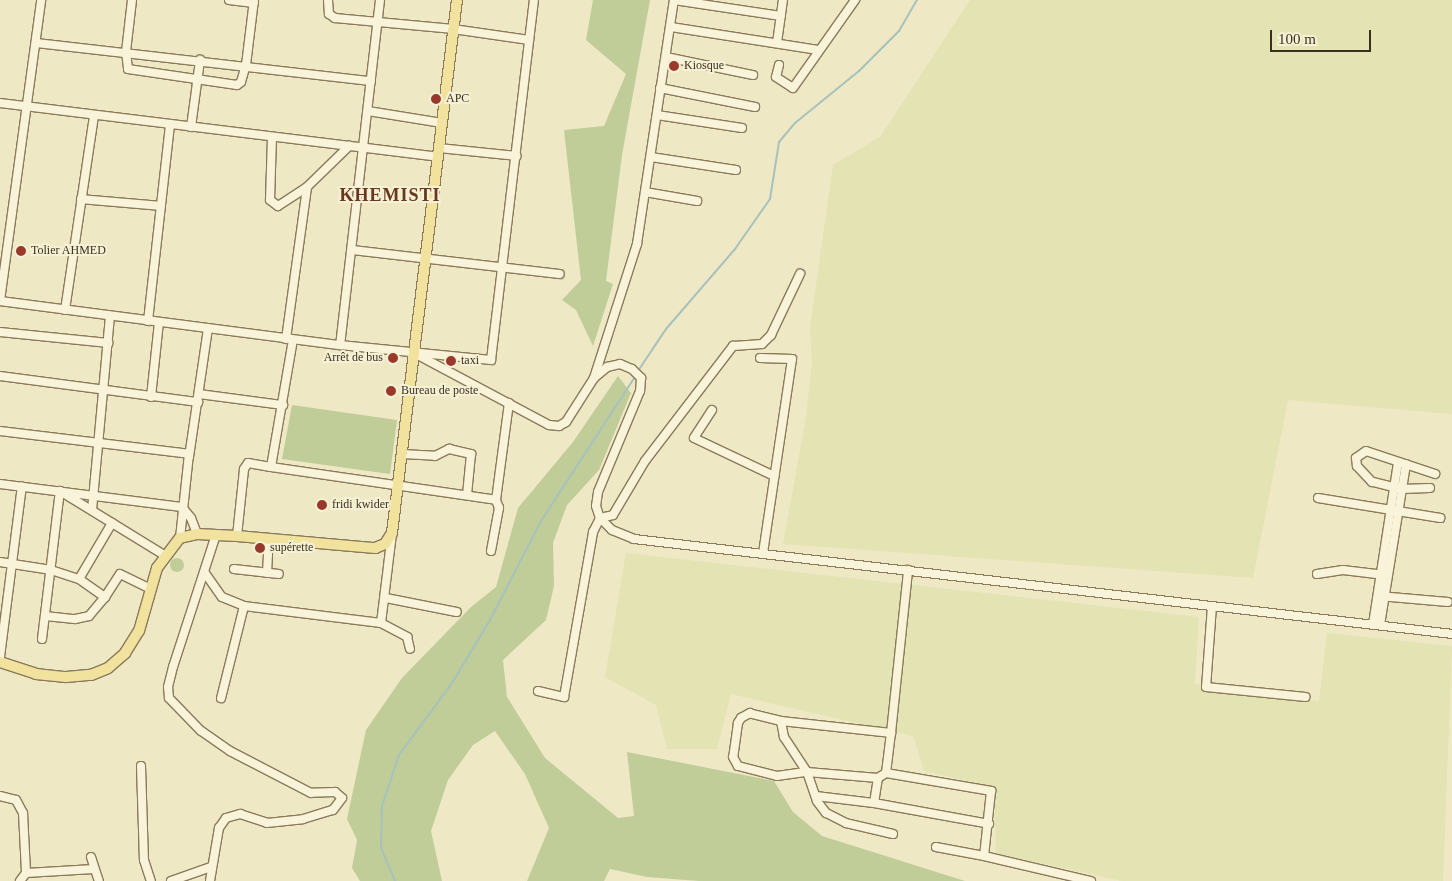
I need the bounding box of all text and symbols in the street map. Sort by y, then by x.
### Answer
scale bar [1272,20,1373,52]
text: 100 m [1278,31,1316,47]
place label: Kiosque [684,59,730,73]
marker: Kiosque [668,60,680,72]
place label: APC [446,92,469,106]
marker: APC [430,93,442,105]
district label: KHEMISTI [338,184,442,206]
place label: Tolier AHMED [31,244,112,258]
marker: Tolier AHMED [15,245,27,257]
place label: Arrêt de bus [313,351,383,365]
marker: Arrêt de bus [387,352,399,364]
place label: taxi [461,354,483,368]
marker: taxi [445,355,457,367]
place label: Bureau de poste [401,384,492,398]
marker: Bureau de poste [385,385,397,397]
place label: fridi kwider [332,498,400,512]
marker: fridi kwider [316,499,328,511]
place label: supérette [270,541,324,555]
marker: supérette [254,542,266,554]

